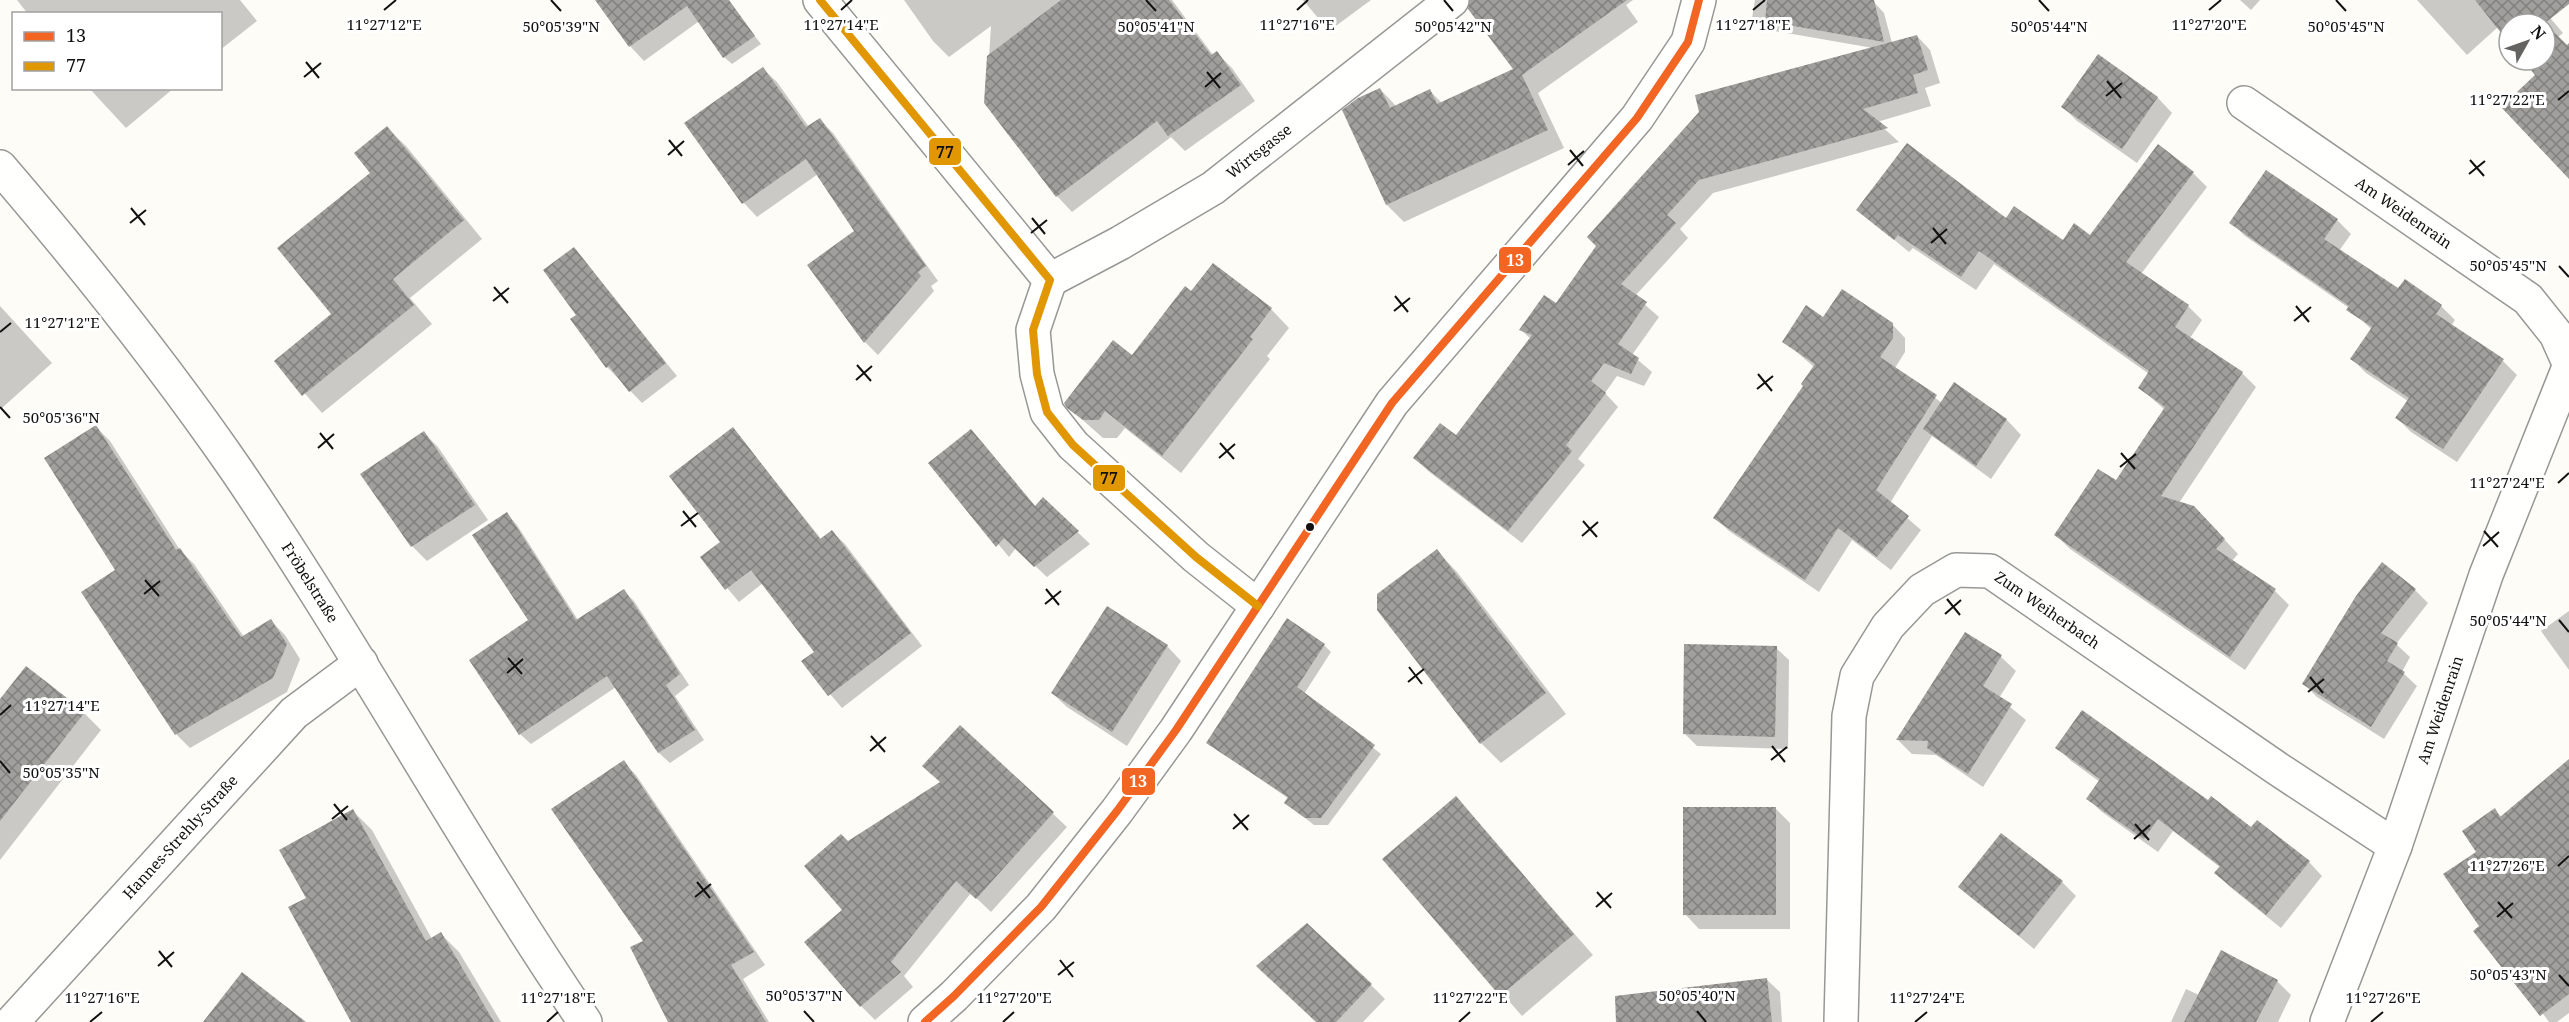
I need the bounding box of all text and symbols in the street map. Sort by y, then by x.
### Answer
legend [12,12,222,90]
north arrow [2497,12,2557,72]
text: 11°27'12"E [346,14,422,34]
text: 11°27'14"E [803,14,879,34]
text: 11°27'16"E [1259,14,1335,34]
text: 11°27'18"E [1715,14,1791,34]
text: 11°27'20"E [2171,14,2247,34]
text: 50°05'39"N [522,16,600,36]
text: 50°05'41"N [1117,16,1195,36]
text: 50°05'42"N [1414,16,1492,36]
text: 50°05'44"N [2010,16,2088,36]
text: 50°05'45"N [2307,16,2385,36]
text: N [2526,20,2551,45]
text: 13 [66,23,86,47]
text: 77 [66,53,86,77]
text: 11°27'22"E [2469,89,2545,109]
street label: Wirtsgasse [1222,119,1295,183]
line badge: 77 [928,137,962,166]
text: 77 [936,141,954,163]
street label: Am Weidenrain [2352,172,2457,253]
line badge: 13 [1498,246,1532,274]
text: 13 [1506,249,1524,271]
text: 50°05'45"N [2469,255,2547,275]
text: 11°27'12"E [24,312,100,332]
text: 50°05'36"N [22,407,100,427]
line badge: 77 [1092,464,1126,492]
text: 77 [1100,467,1118,489]
text: 11°27'24"E [2469,472,2545,492]
unlabelled marker [1304,521,1316,533]
street label: Fröbelstraße [278,538,344,626]
street label: Zum Weiherbach [1991,566,2105,653]
text: 50°05'44"N [2469,610,2547,630]
street label: Am Weidenrain [2412,653,2467,767]
text: 11°27'14"E [24,695,100,715]
text: 50°05'35"N [22,762,100,782]
line badge: 13 [1121,767,1156,796]
street label: Hannes-Strehly-Straße [118,770,242,903]
text: 13 [1129,770,1147,792]
text: 11°27'26"E [2469,855,2545,875]
text: 50°05'43"N [2469,964,2547,984]
text: 50°05'37"N [765,985,843,1005]
text: 50°05'40"N [1658,985,1736,1005]
text: 11°27'16"E [64,987,140,1007]
text: 11°27'18"E [520,987,596,1007]
text: 11°27'20"E [976,987,1052,1007]
text: 11°27'22"E [1432,987,1508,1007]
text: 11°27'24"E [1889,987,1965,1007]
text: 11°27'26"E [2345,987,2421,1007]

